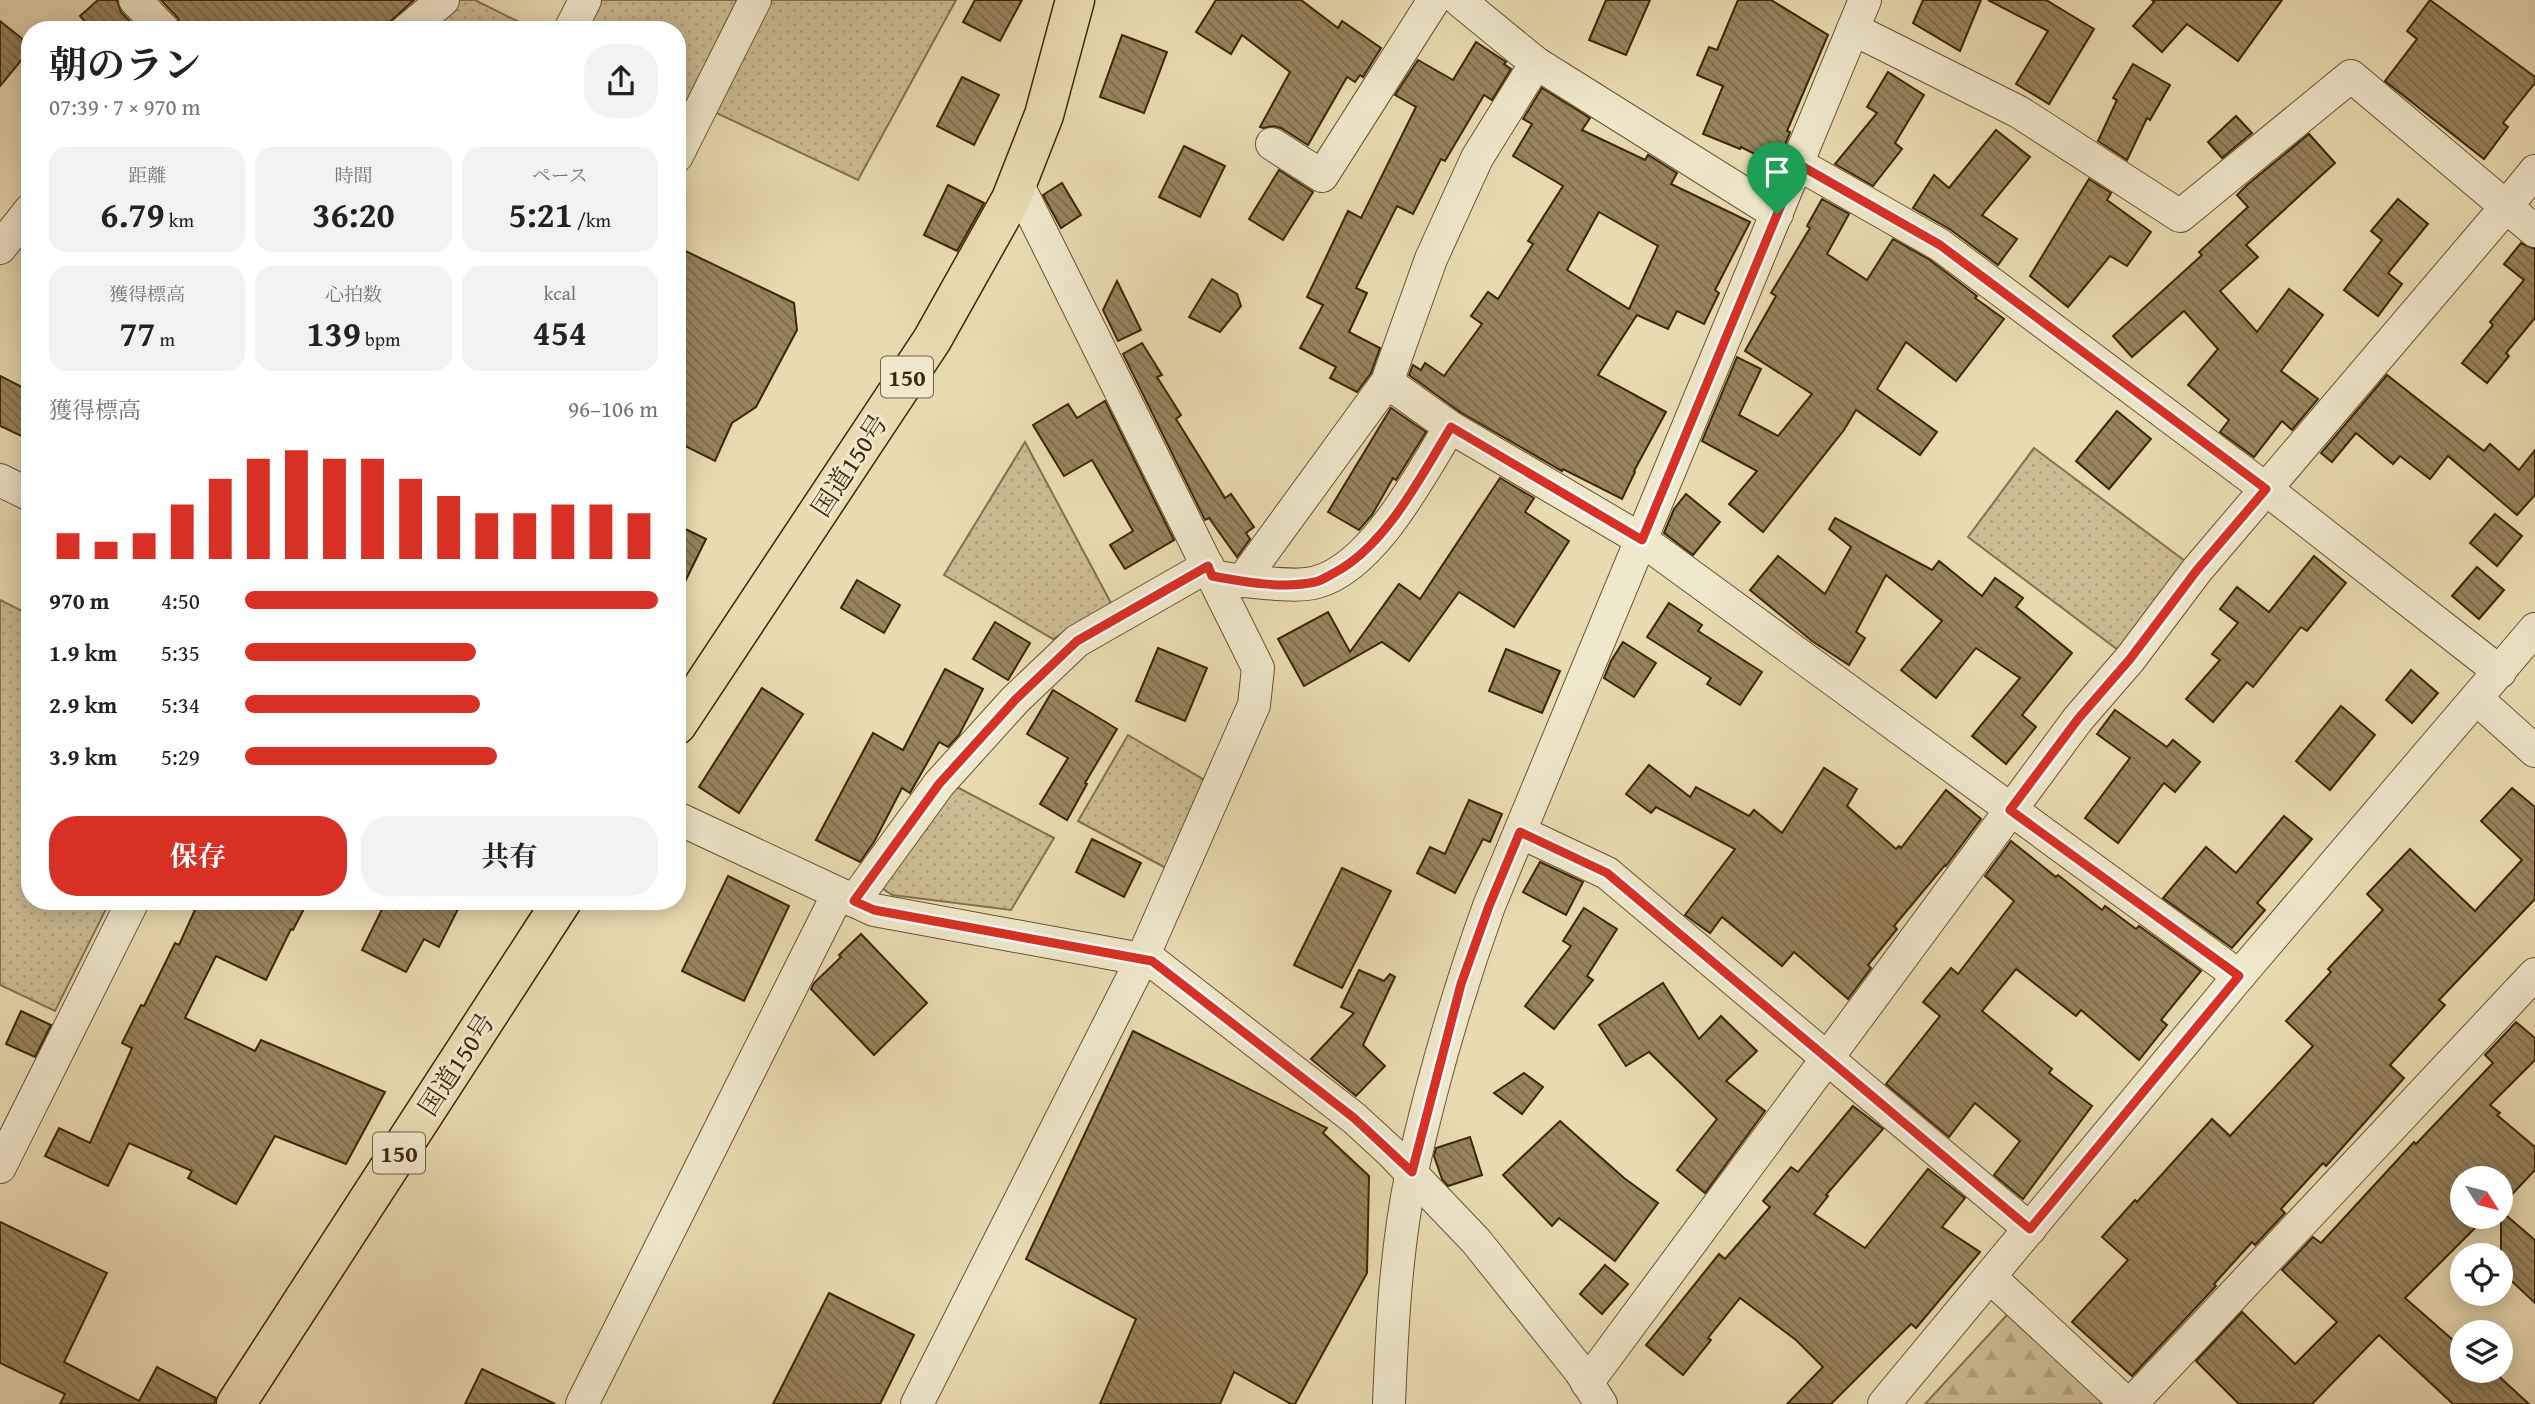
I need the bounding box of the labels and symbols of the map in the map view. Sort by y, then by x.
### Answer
pin [1747,142,1807,214]
road number: 150 [881,356,933,398]
street label: 国道150号 [801,406,897,524]
street label: 国道150号 [408,1005,504,1123]
road number: 150 [373,1133,425,1174]
north arrow [2450,1166,2513,1228]

